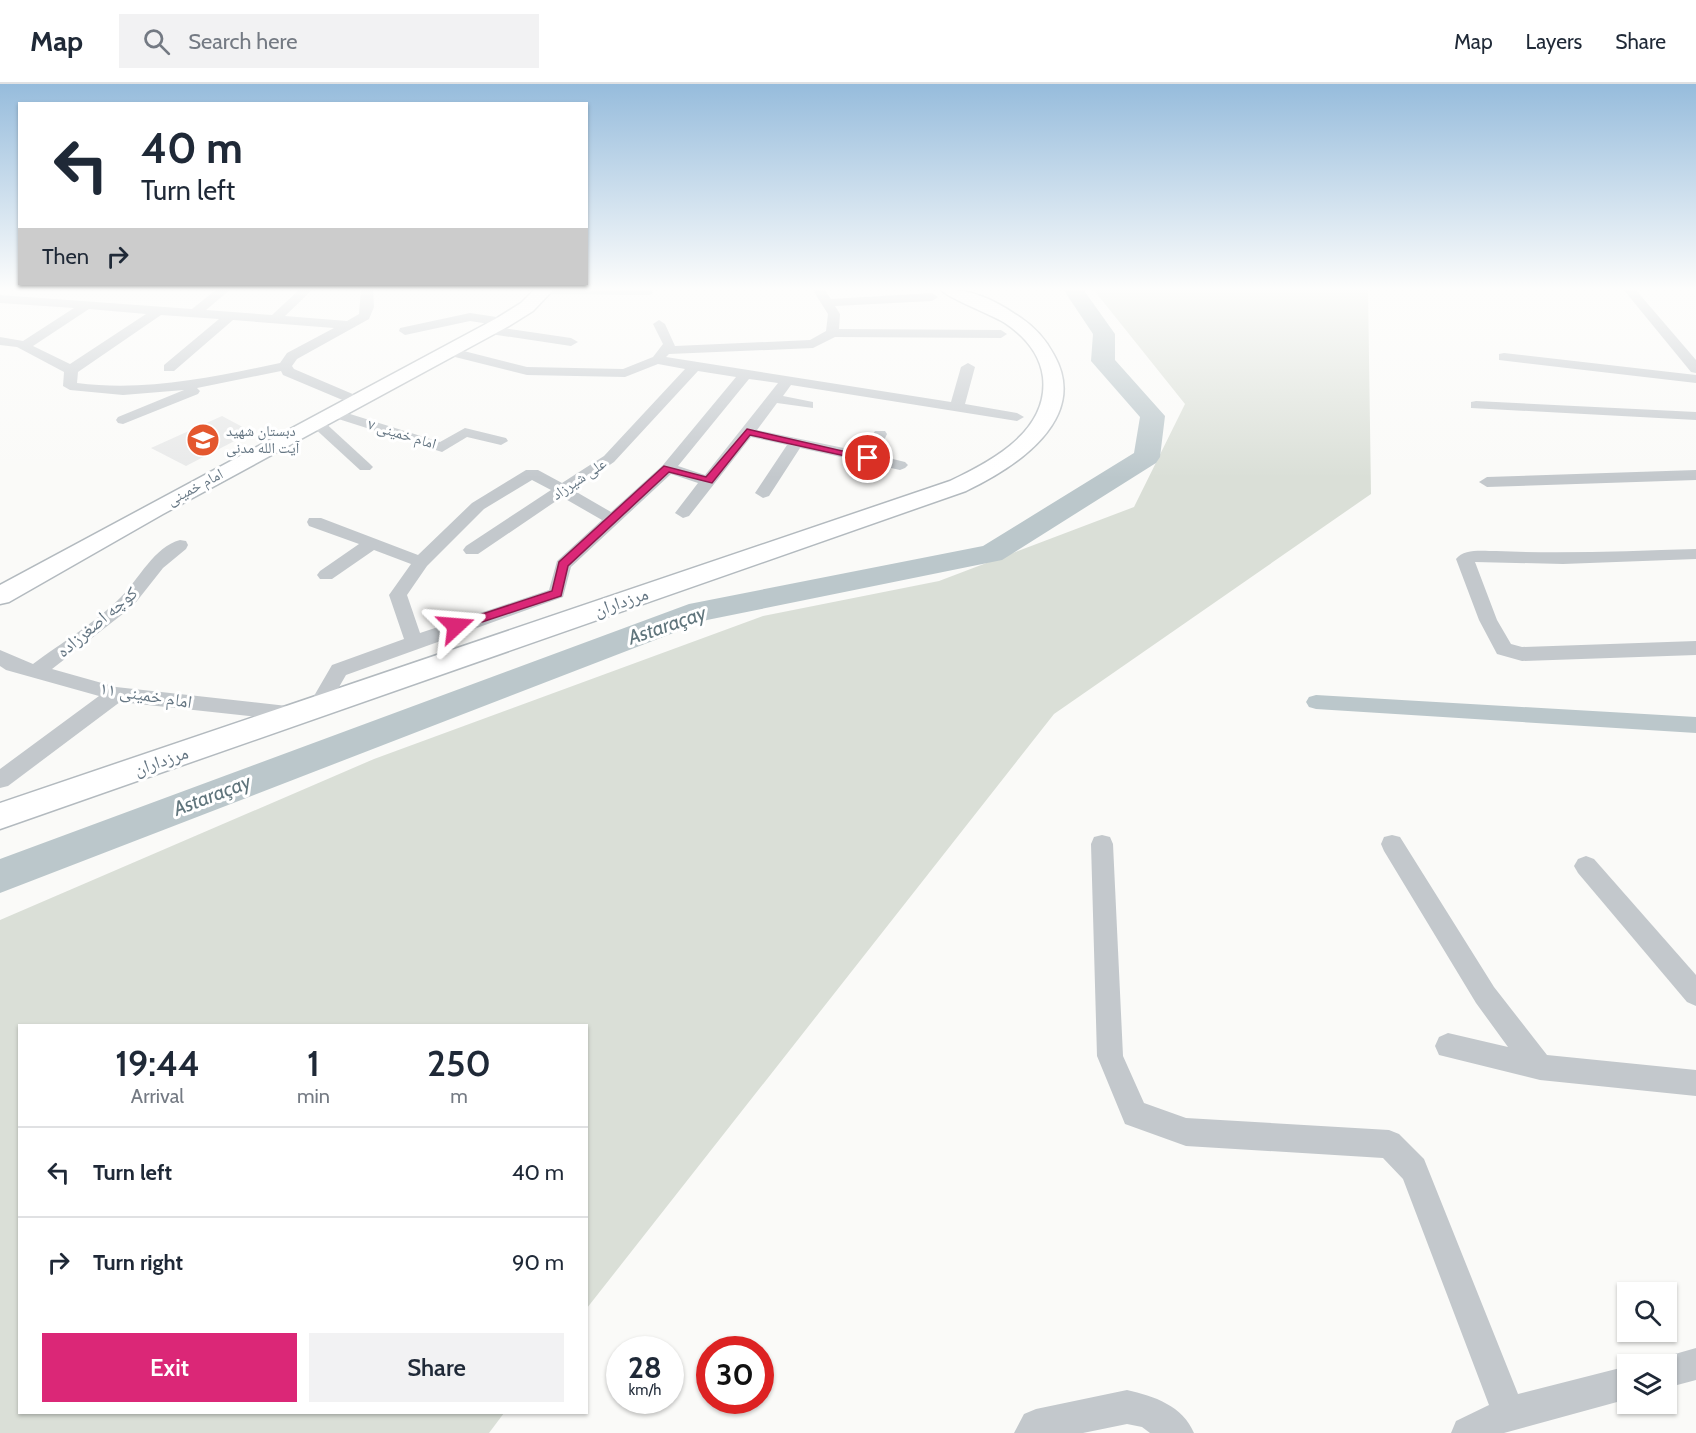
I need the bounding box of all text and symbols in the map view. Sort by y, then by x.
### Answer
search box [119,14,539,68]
text: Map [30,24,83,58]
icon: search [140,25,173,58]
text: Search here [188,28,297,55]
text: Map [1454,29,1493,54]
text: Layers [1526,29,1582,54]
text: Share [1615,29,1666,54]
text: 40 m [141,122,243,174]
icon: left [42,126,120,204]
text: Turn left [141,174,235,207]
icon: right [101,240,134,273]
text: Then [42,243,89,270]
street label: امام خمینی ۷ [365,415,439,454]
school or university icon: دبستان شهید آیت الله مدنی [185,422,221,458]
place label: دبستان شهید آیت الله مدنی [226,422,300,458]
pin [842,432,893,483]
icon: arrive [851,441,884,474]
street label: علی شیرزاد [548,454,611,505]
street label: امام خمینی [164,465,227,510]
street label: کوچه اصغرزاده [52,582,142,662]
street label: مرزداران [591,582,651,622]
position arrow [424,594,488,658]
water label: Astaraçay [624,600,710,650]
street label: امام خمینی ۱۱ [98,677,194,714]
street label: مرزداران [131,741,191,781]
water label: Astaraçay [169,769,255,821]
text: 19:44 [115,1041,200,1085]
text: 1 [307,1041,320,1085]
text: 250 [427,1041,491,1085]
text: Arrival [131,1084,184,1108]
text: min [297,1084,330,1108]
text: m [450,1084,468,1108]
icon: left [42,1156,75,1189]
text: Turn left [93,1159,172,1186]
text: 40 m [512,1159,564,1186]
icon: right [42,1246,75,1279]
text: Turn right [93,1249,183,1276]
text: 90 m [512,1249,564,1276]
map controls [1617,1282,1677,1414]
button: search [1617,1282,1677,1342]
button: Exit [42,1333,297,1402]
button: Share [309,1333,564,1402]
speed limit sign: 30 [696,1336,774,1414]
text: 28 [628,1349,662,1386]
button: layers [1617,1354,1677,1414]
text: km/h [629,1381,661,1399]

